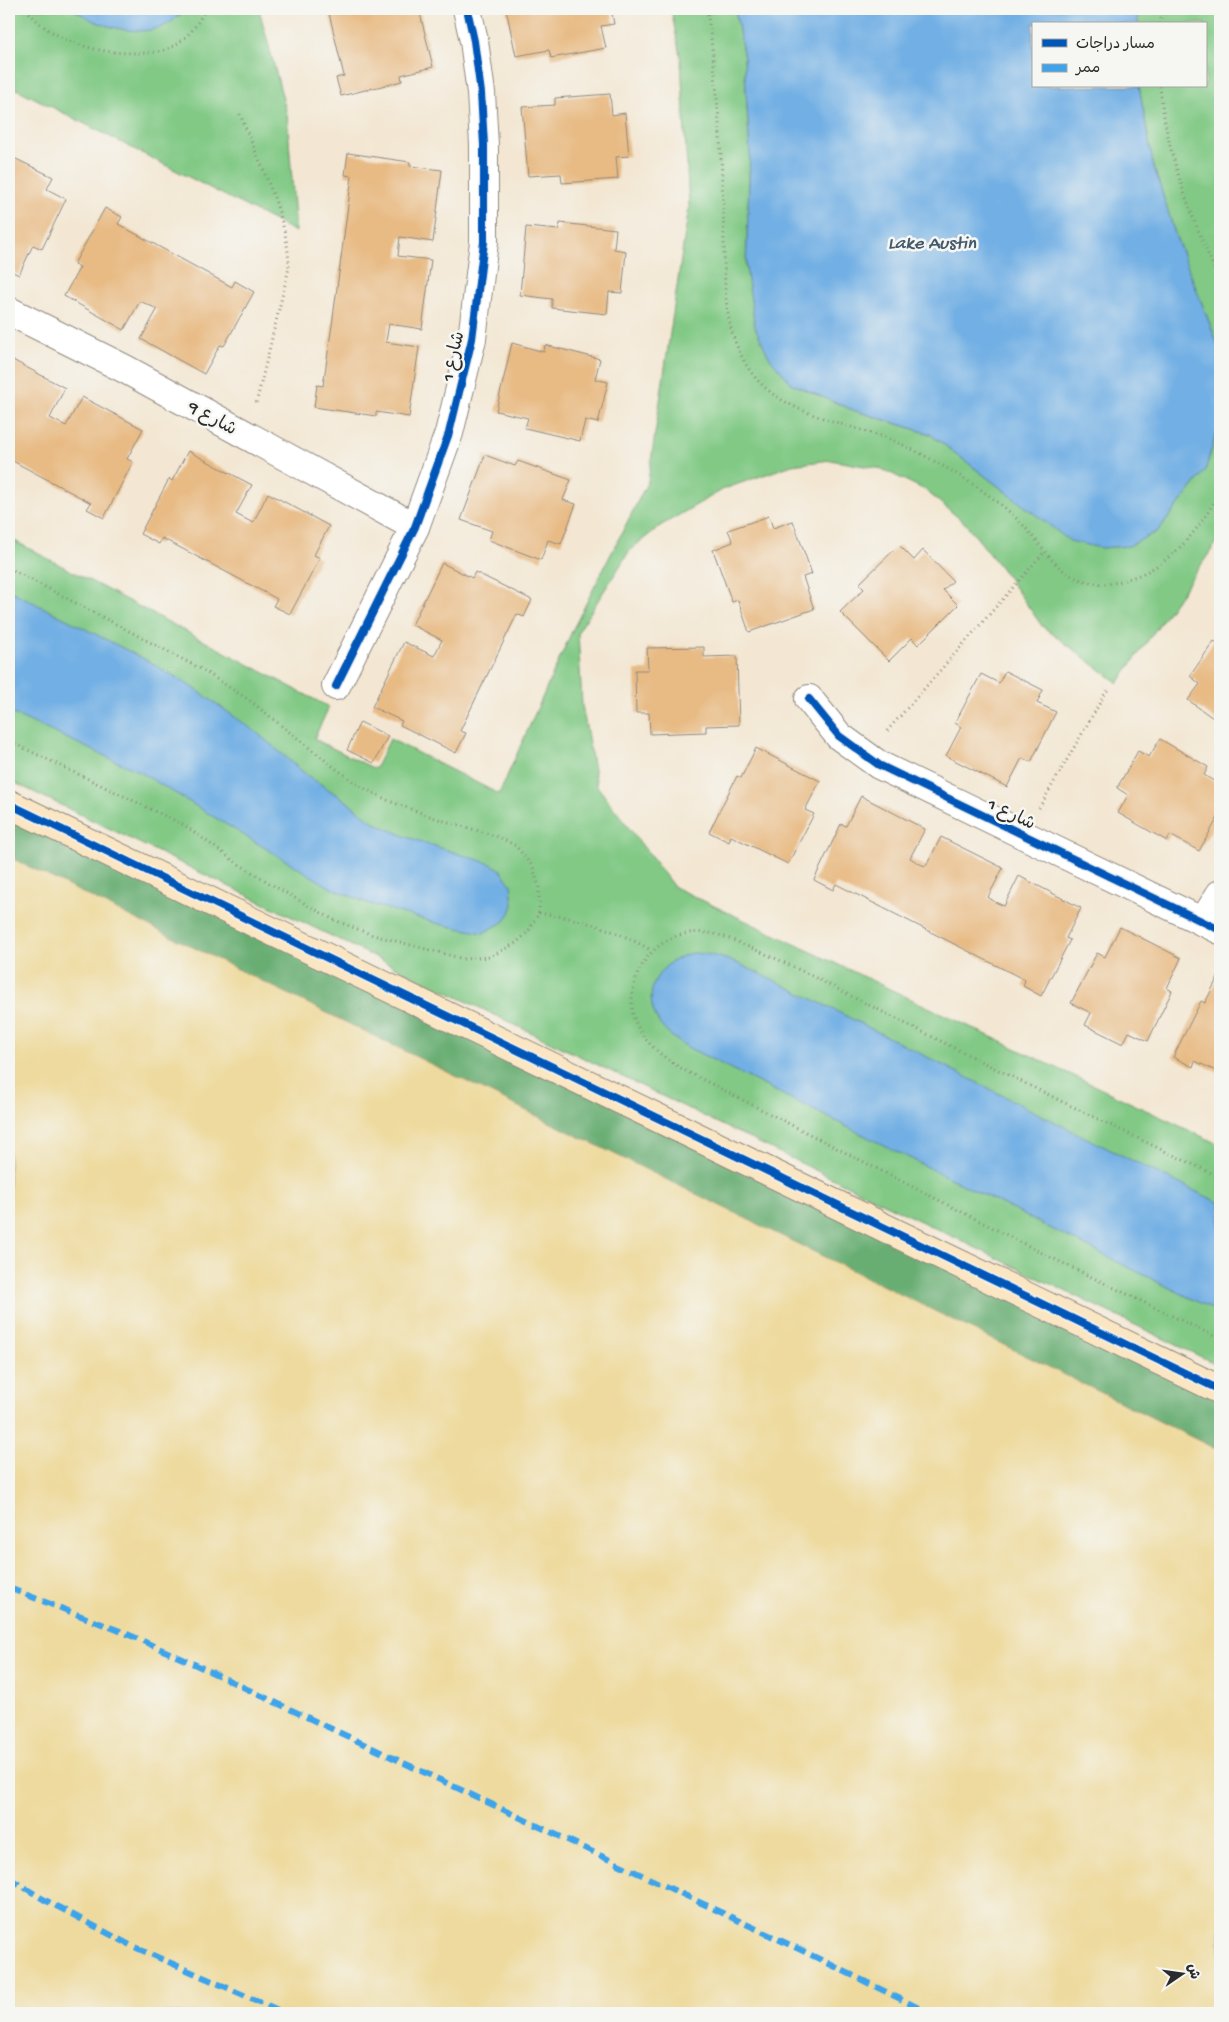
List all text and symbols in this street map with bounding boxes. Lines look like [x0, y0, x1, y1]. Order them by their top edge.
legend [1032, 22, 1206, 88]
text: مسار دراجات [1076, 36, 1155, 54]
text: ممر [1074, 60, 1100, 78]
water label: Lake Austin [888, 233, 977, 256]
street label: شارع 1 [438, 330, 470, 385]
street label: شارع 9 [183, 397, 240, 441]
street label: شارع 1 [983, 794, 1038, 836]
north arrow [1156, 1950, 1206, 2000]
text: ش [1182, 1962, 1202, 1981]

